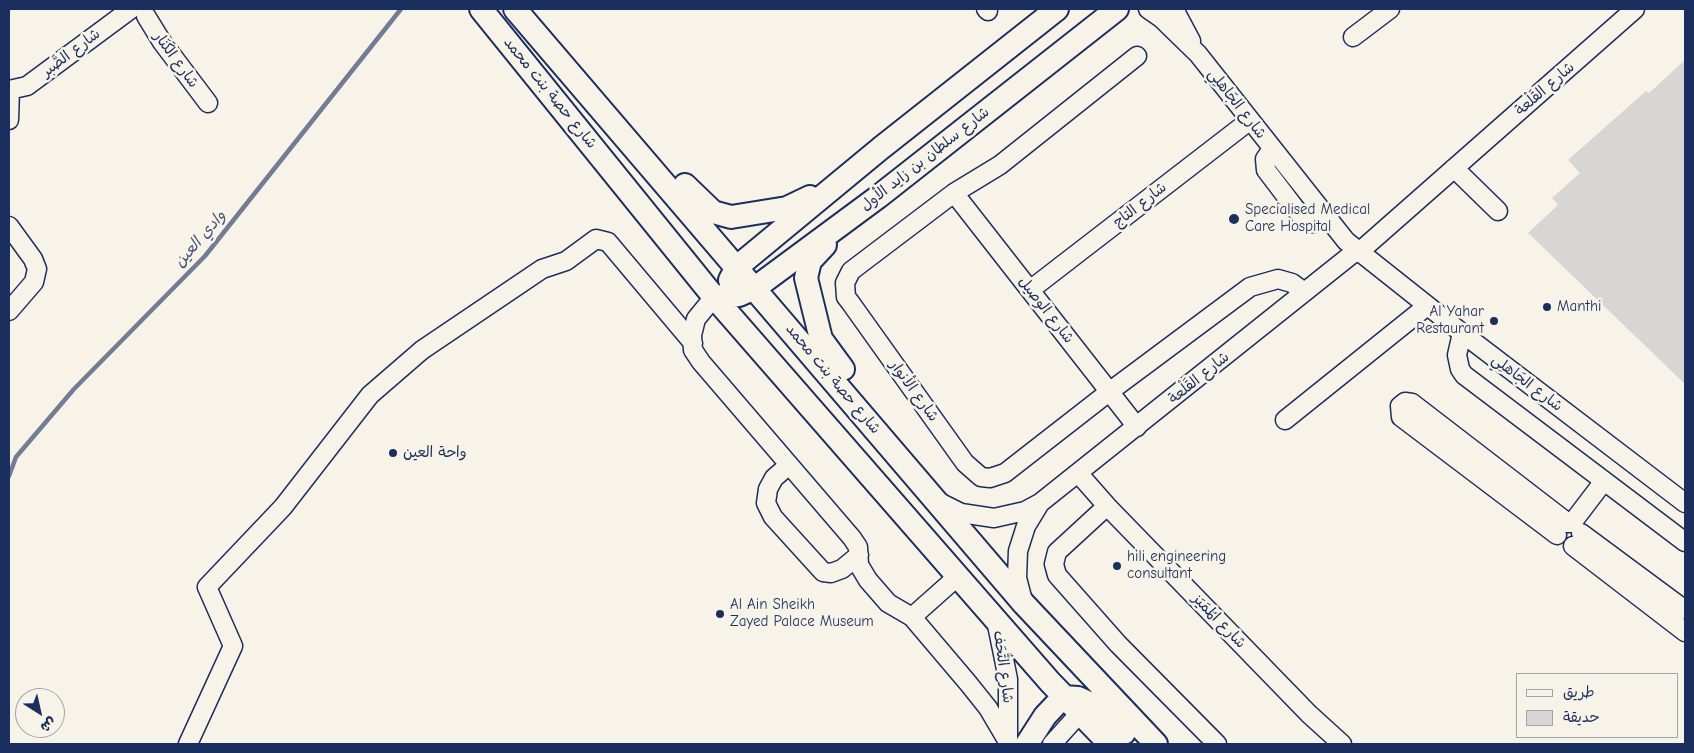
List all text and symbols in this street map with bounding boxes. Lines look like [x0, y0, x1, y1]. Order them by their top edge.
street label: شارع الصَّبر [38, 25, 104, 81]
street label: شارع الكَنَار [150, 28, 202, 92]
street label: شارع حصة بنت محمد [500, 34, 600, 152]
street label: شارع القَلْعة [1512, 58, 1578, 120]
street label: شارع الجَاهلِي [1204, 65, 1270, 143]
street label: شارع سلطان بن زايد الأول [857, 103, 993, 215]
street label: شارع التاج [1110, 178, 1170, 232]
place label: Specialised Medical Care Hospital [1245, 201, 1370, 236]
water label: وادي العين [170, 207, 230, 271]
marker: Specialised Medical Care Hospital [1227, 212, 1241, 226]
street label: شارع الوصيل [1014, 273, 1078, 347]
place label: Manthi [1557, 298, 1601, 316]
marker: Manthi [1541, 301, 1553, 313]
place label: Al Yahar Restaurant [1416, 303, 1484, 338]
marker: Al Yahar Restaurant [1488, 315, 1500, 327]
street label: شارع حصة بنت محمد [782, 320, 884, 438]
street label: شارع القَلْعة [1165, 348, 1233, 408]
street label: شارع الجَاهلِي [1488, 351, 1566, 415]
street label: شارع الأنوار [886, 357, 942, 425]
place label: واحة العين [403, 444, 467, 462]
marker: واحة العين [387, 447, 399, 459]
place label: hili engineering consultant [1127, 548, 1226, 583]
marker: hili engineering consultant [1111, 560, 1123, 572]
street label: شارع المُمَيَز [1188, 590, 1250, 652]
place label: Al Ain Sheikh Zayed Palace Museum [730, 596, 874, 631]
marker: Al Ain Sheikh Zayed Palace Museum [714, 608, 726, 620]
street label: شارع التُّحَف [989, 629, 1017, 705]
legend [1516, 673, 1679, 738]
text: طريق [1563, 683, 1595, 701]
north arrow [15, 688, 65, 738]
text: حديقة [1563, 708, 1600, 726]
text: ش [37, 713, 60, 736]

